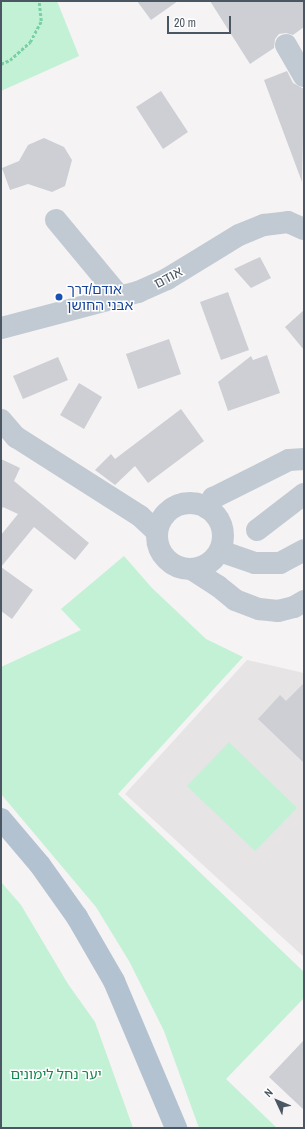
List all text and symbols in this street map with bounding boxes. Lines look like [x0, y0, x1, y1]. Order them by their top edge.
scale bar [169, 8, 233, 34]
text: 20 m [174, 15, 196, 31]
street label: אודם [151, 263, 185, 291]
place label: אודם/דרך אבני החושן [67, 281, 133, 314]
marker: אודם/דרך אבני החושן [54, 292, 64, 302]
park label: יער נחל לימונים [10, 1066, 102, 1082]
north arrow [257, 1081, 297, 1121]
text: N [261, 1085, 276, 1100]

